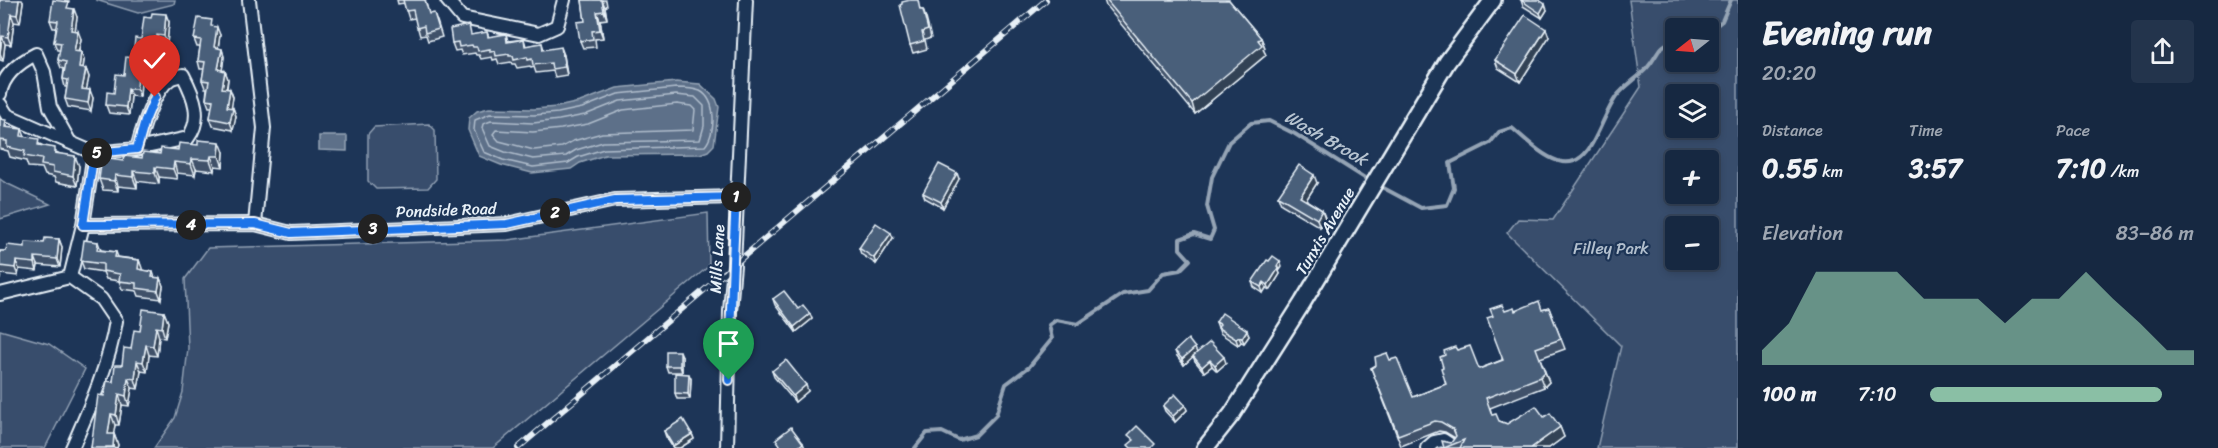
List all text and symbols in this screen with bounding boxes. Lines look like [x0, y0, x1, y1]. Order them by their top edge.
text: Evening run [1762, 4, 1932, 62]
north arrow [1665, 18, 1719, 72]
map controls [1665, 18, 1719, 270]
button: share [2131, 20, 2194, 83]
pin [129, 35, 180, 97]
icon: check [138, 44, 171, 77]
text: 20:20 [1762, 56, 1816, 91]
button: layers [1665, 84, 1719, 138]
water label: Wash Brook [1278, 101, 1376, 176]
text: Distance [1762, 116, 1823, 145]
text: Time [1909, 116, 1943, 145]
text: Pace [2056, 116, 2090, 145]
pin: 5 [82, 138, 112, 168]
text: 5 [92, 138, 102, 167]
text: 0.55 [1762, 145, 1818, 191]
text: 3:57 [1909, 145, 1962, 191]
text: 7:10 [2056, 145, 2106, 191]
button: + [1665, 150, 1719, 204]
text: km [1818, 157, 1843, 186]
text: /km [2106, 157, 2139, 186]
street label: Tunxis Avenue [1287, 181, 1363, 281]
pin: 1 [721, 182, 751, 212]
text: 1 [733, 182, 739, 211]
street label: Pondside Road [395, 194, 498, 226]
pin: 2 [540, 198, 570, 228]
text: 2 [550, 198, 560, 227]
pin: 4 [176, 210, 206, 240]
text: 4 [186, 210, 196, 239]
pin: 3 [358, 214, 388, 244]
text: 3 [369, 214, 377, 243]
button: − [1665, 216, 1719, 270]
text: Elevation [1762, 216, 1843, 251]
text: 83–86 m [2116, 216, 2194, 251]
street label: Mills Lane [701, 223, 733, 294]
park label: Filley Park [1573, 234, 1649, 263]
pin [703, 318, 754, 380]
icon: arrive [712, 327, 745, 360]
text: 100 m [1762, 377, 1816, 412]
text: 7:10 [1858, 377, 1897, 412]

